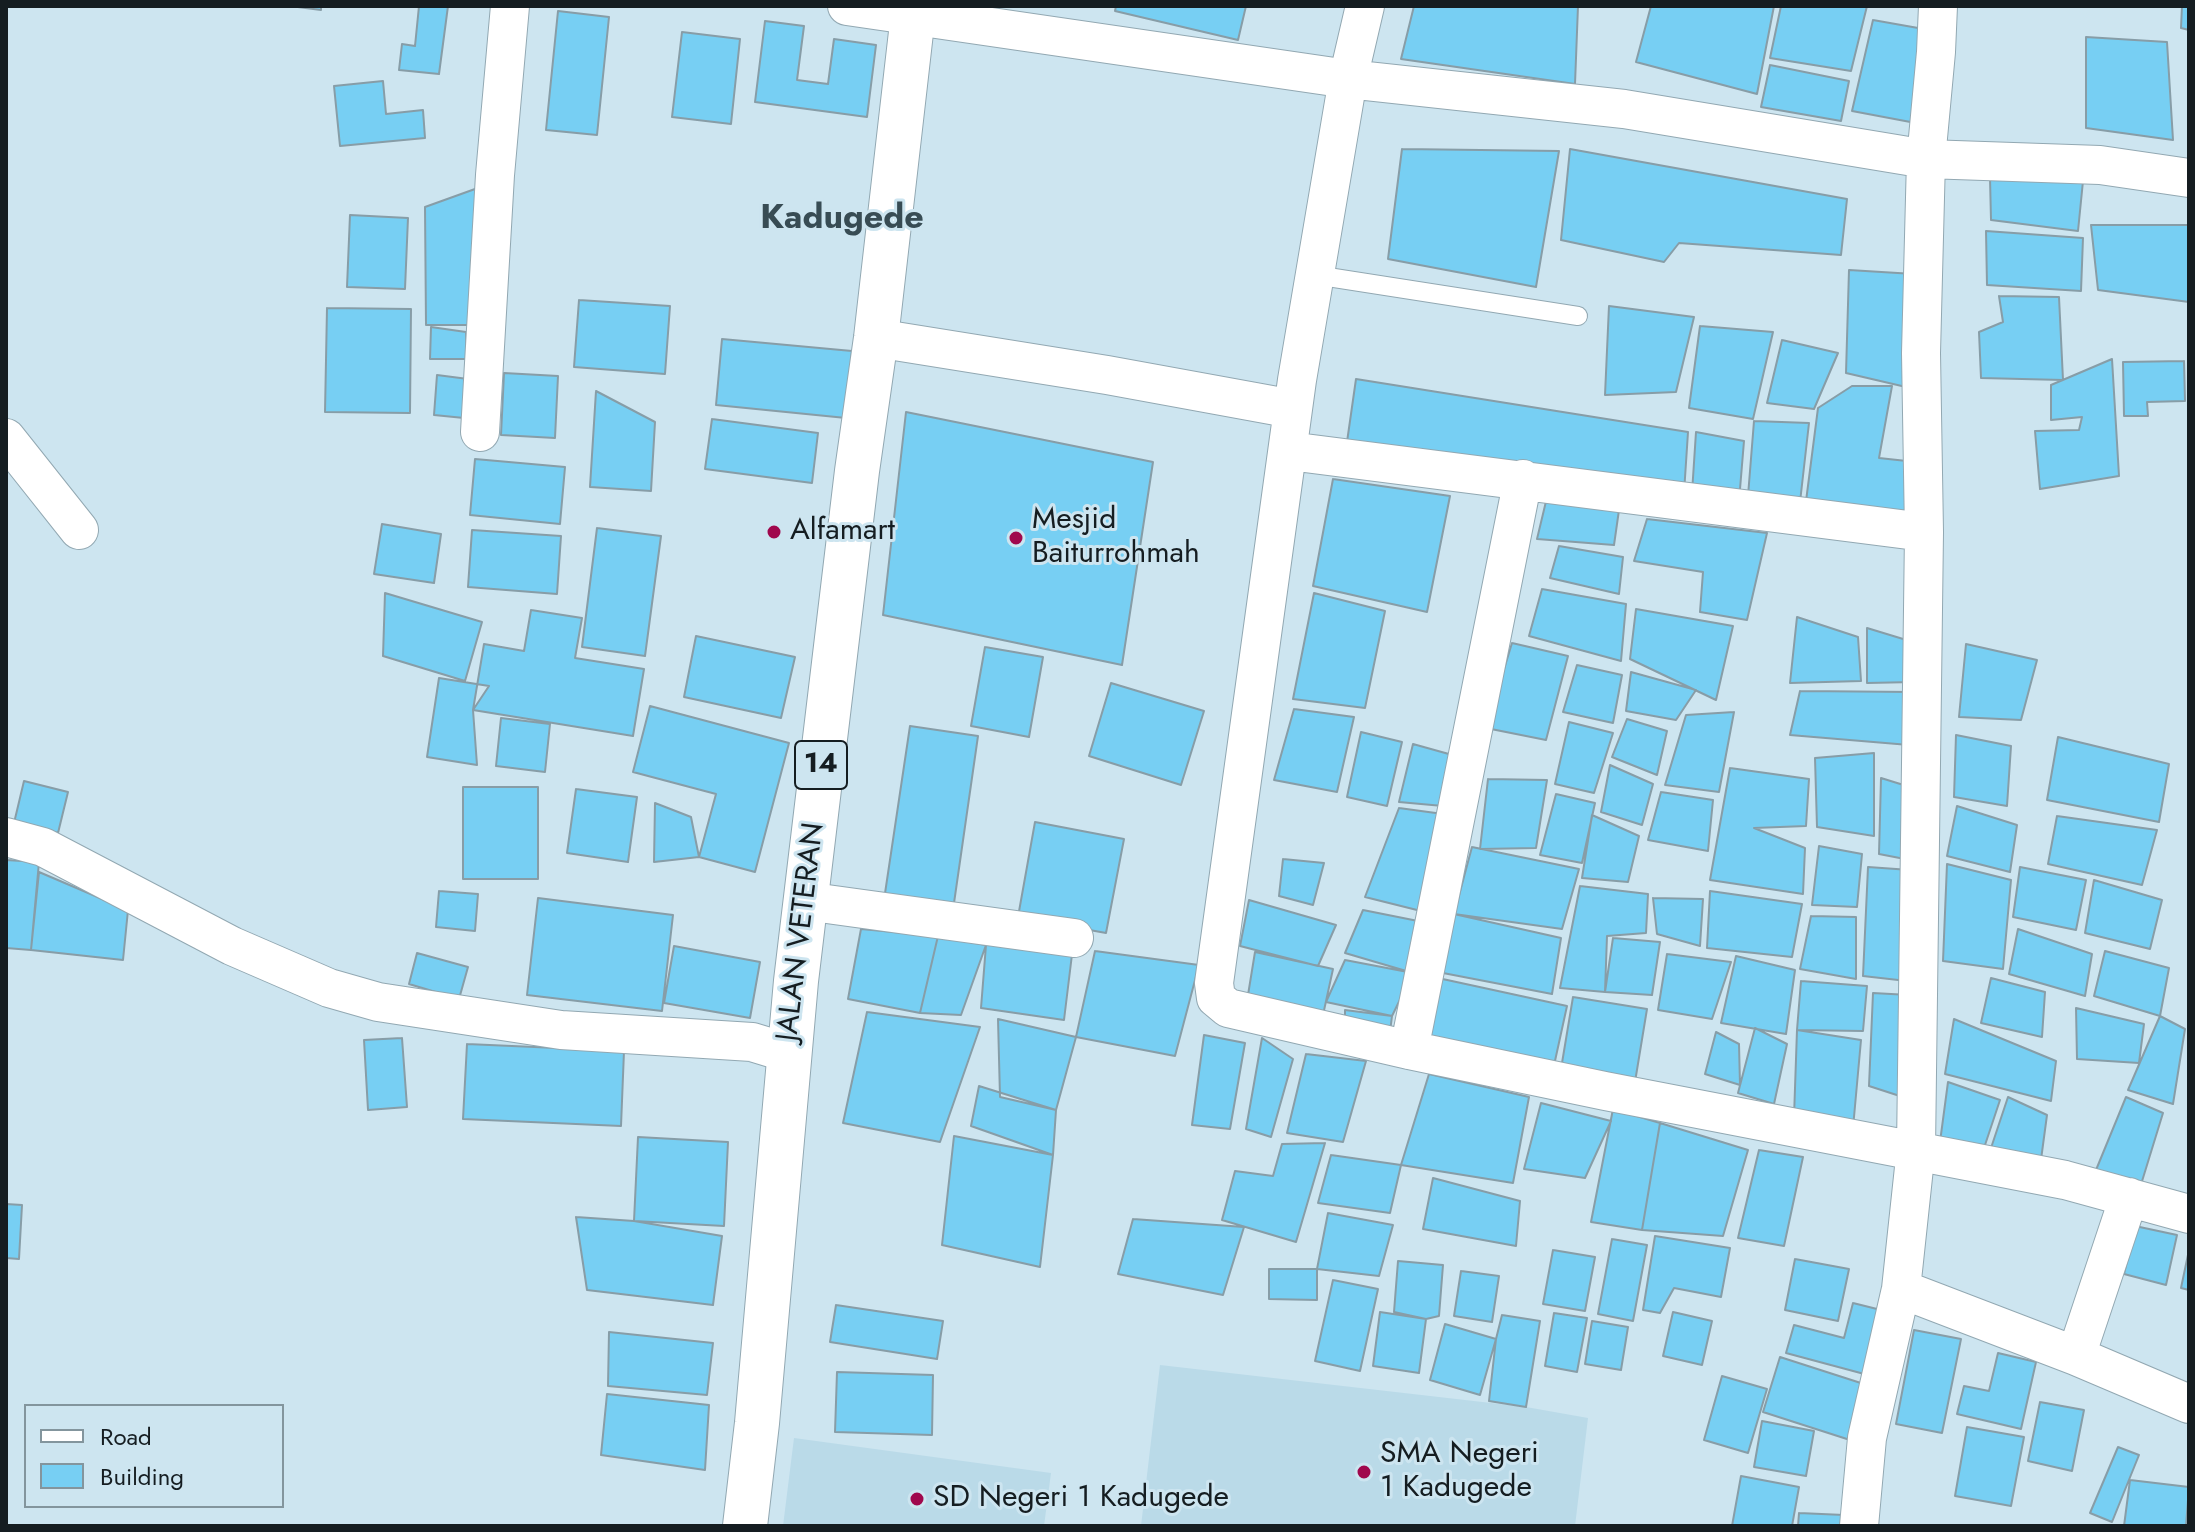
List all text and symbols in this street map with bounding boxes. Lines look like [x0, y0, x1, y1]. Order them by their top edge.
district label: Kadugede [760, 200, 924, 240]
place label: Mesjid Baiturrohmah [1032, 503, 1200, 574]
place label: Alfamart [790, 514, 895, 550]
marker: Alfamart [765, 523, 783, 541]
marker: Mesjid Baiturrohmah [1007, 529, 1025, 547]
road number: 14 [795, 741, 847, 789]
street label: JALAN VETERAN [771, 821, 833, 1043]
legend [24, 1404, 284, 1508]
text: Road [100, 1419, 152, 1454]
place label: SMA Negeri 1 Kadugede [1380, 1437, 1539, 1508]
text: Building [100, 1459, 184, 1494]
marker: SMA Negeri 1 Kadugede [1355, 1463, 1373, 1481]
place label: SD Negeri 1 Kadugede [933, 1481, 1229, 1517]
marker: SD Negeri 1 Kadugede [908, 1490, 926, 1508]

